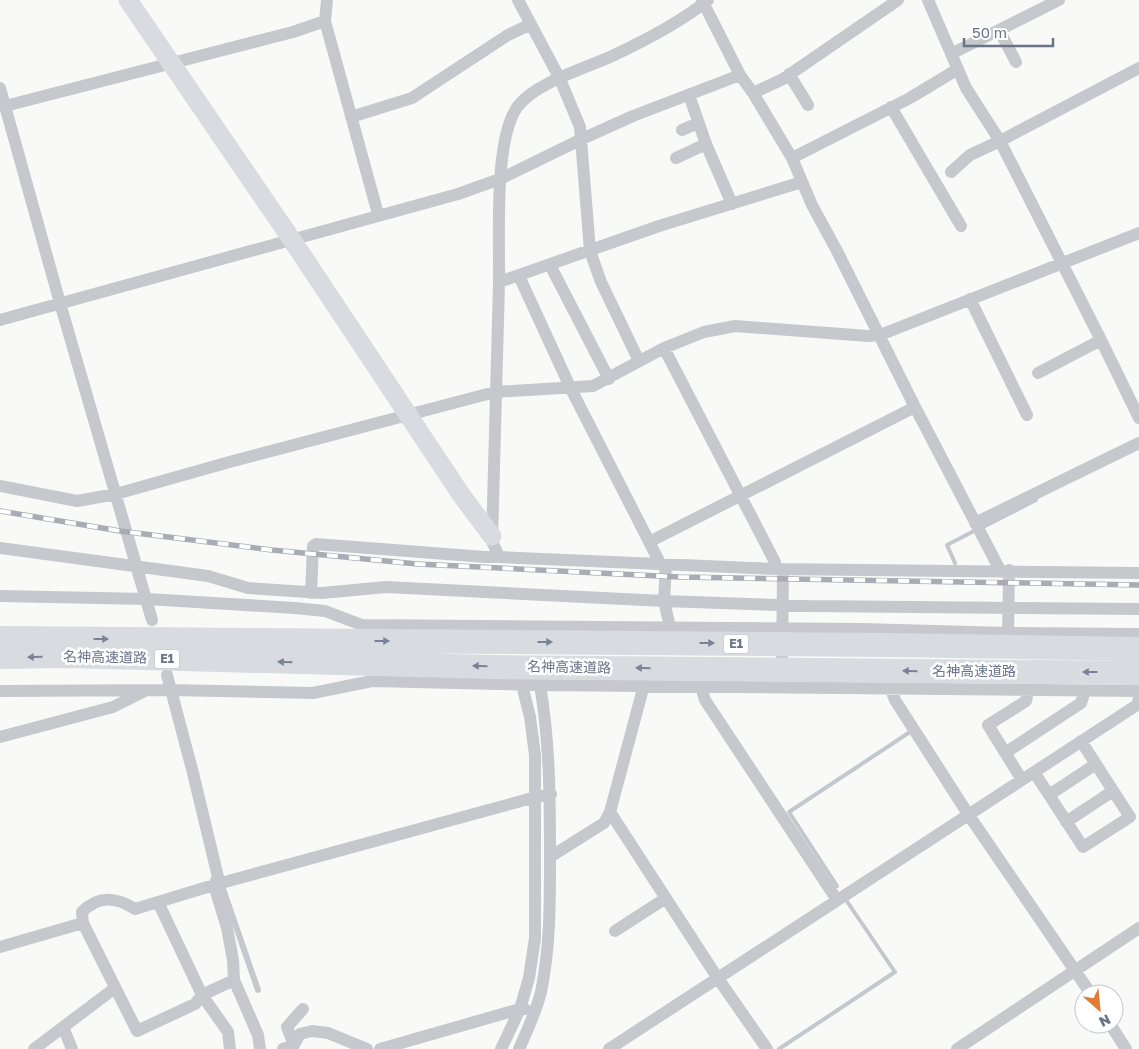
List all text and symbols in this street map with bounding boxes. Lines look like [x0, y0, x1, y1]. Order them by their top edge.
scale bar [964, 15, 1053, 47]
text: 50 m [972, 23, 1007, 41]
road number: E1 [724, 634, 748, 654]
one-way arrow [93, 635, 109, 643]
one-way arrow [374, 637, 390, 645]
one-way arrow [537, 638, 553, 646]
one-way arrow [699, 640, 715, 648]
street label: 名神高速道路 [63, 647, 147, 666]
road number: E1 [154, 650, 180, 669]
one-way arrow [27, 653, 43, 661]
one-way arrow [277, 657, 293, 665]
street label: 名神高速道路 [527, 657, 611, 676]
one-way arrow [472, 662, 488, 670]
street label: 名神高速道路 [932, 662, 1016, 679]
one-way arrow [635, 664, 651, 672]
one-way arrow [902, 667, 918, 675]
one-way arrow [1082, 668, 1098, 676]
north arrow [1074, 984, 1124, 1034]
text: N [1097, 1011, 1114, 1031]

